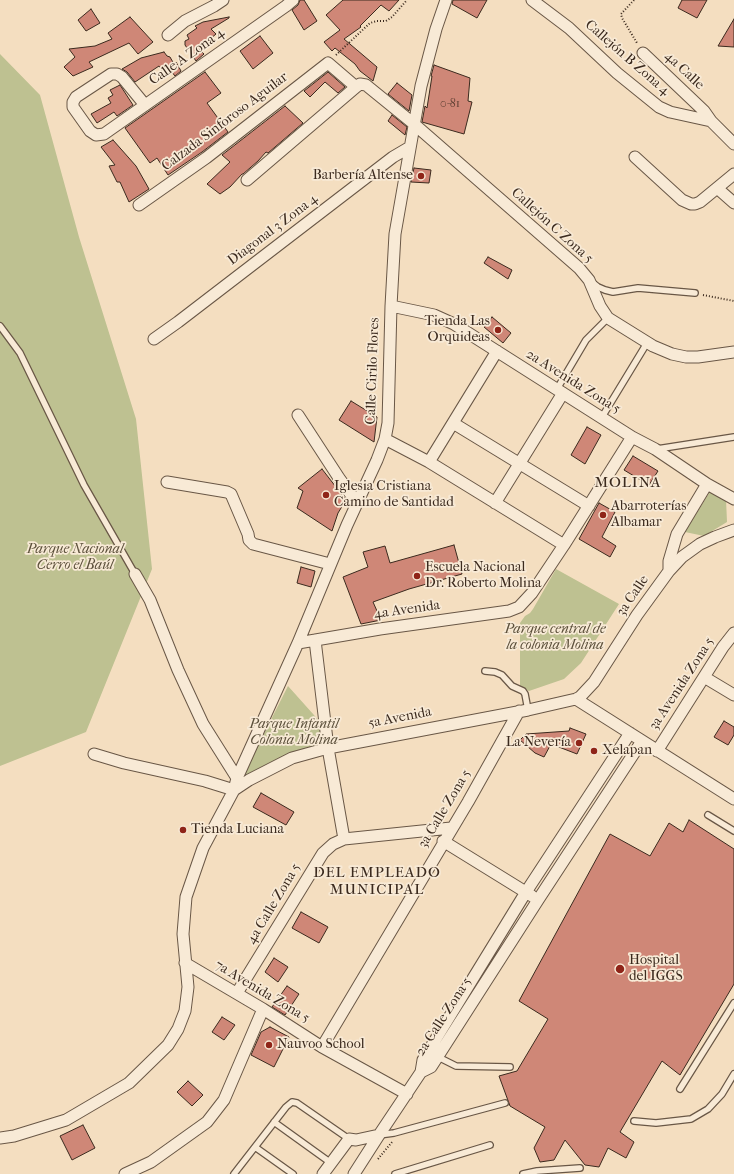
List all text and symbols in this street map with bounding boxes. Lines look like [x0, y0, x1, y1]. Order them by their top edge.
street label: Callejón B Zona 4 [581, 17, 673, 99]
street label: Calle A Zona 4 [146, 25, 228, 89]
street label: 4a Calle [661, 48, 707, 94]
street label: Calzada Sinforoso Aguilar [159, 69, 291, 175]
house number: 0-81 [440, 97, 460, 111]
place label: Barbería Altense [313, 168, 413, 184]
marker: Barbería Altense [416, 171, 426, 181]
street label: Callejón C Zona 5 [507, 185, 597, 267]
street label: Diagonal 3 Zona 4 [225, 191, 321, 269]
place label: Tienda Las Orquideas [425, 314, 490, 346]
street label: Calle Cirilo Flores [363, 317, 383, 425]
marker: Tienda Las Orquideas [493, 325, 503, 335]
street label: 2a Avenida Zona 5 [523, 346, 623, 418]
district label: MOLINA [595, 474, 661, 492]
place label: Iglesia Cristiana Camino de Santidad [334, 479, 454, 512]
marker: Iglesia Cristiana Camino de Santidad [321, 490, 331, 500]
place label: Abarroterías Albamar [611, 499, 686, 532]
marker: Abarroterías Albamar [598, 510, 608, 520]
park label: Parque Nacional Cerro el Baúl [27, 542, 123, 574]
place label: Escuela Nacional Dr. Roberto Molina [425, 560, 542, 592]
marker: Escuela Nacional Dr. Roberto Molina [412, 571, 422, 581]
street label: 3a Calle [613, 572, 653, 620]
street label: 4a Avenida [373, 597, 441, 623]
park label: Parque central de la colonia Molina [504, 622, 606, 654]
street label: 3a Avenida Zona 5 [646, 635, 718, 733]
street label: 5a Avenida [367, 704, 433, 732]
park label: Parque Infantil Colonia Molina [249, 717, 339, 750]
place label: La Nevería [506, 735, 571, 751]
marker: La Nevería [574, 738, 584, 748]
place label: Xelapan [602, 743, 652, 759]
marker: Xelapan [589, 746, 599, 756]
street label: 3a Calle Zona 5 [415, 767, 475, 851]
place label: Tienda Luciana [191, 822, 284, 838]
marker: Tienda Luciana [178, 825, 188, 835]
street label: 4a Calle Zona 5 [243, 861, 305, 947]
district label: DEL EMPLEADO MUNICIPAL [313, 864, 441, 899]
place label: Hospital del IGGS [629, 953, 683, 986]
street label: 7a Avenida Zona 5 [211, 957, 313, 1027]
marker: Hospital del IGGS [614, 963, 626, 975]
street label: 2a Calle Zona 5 [412, 975, 476, 1059]
place label: Nauvoo School [277, 1037, 365, 1053]
marker: Nauvoo School [264, 1040, 274, 1050]

